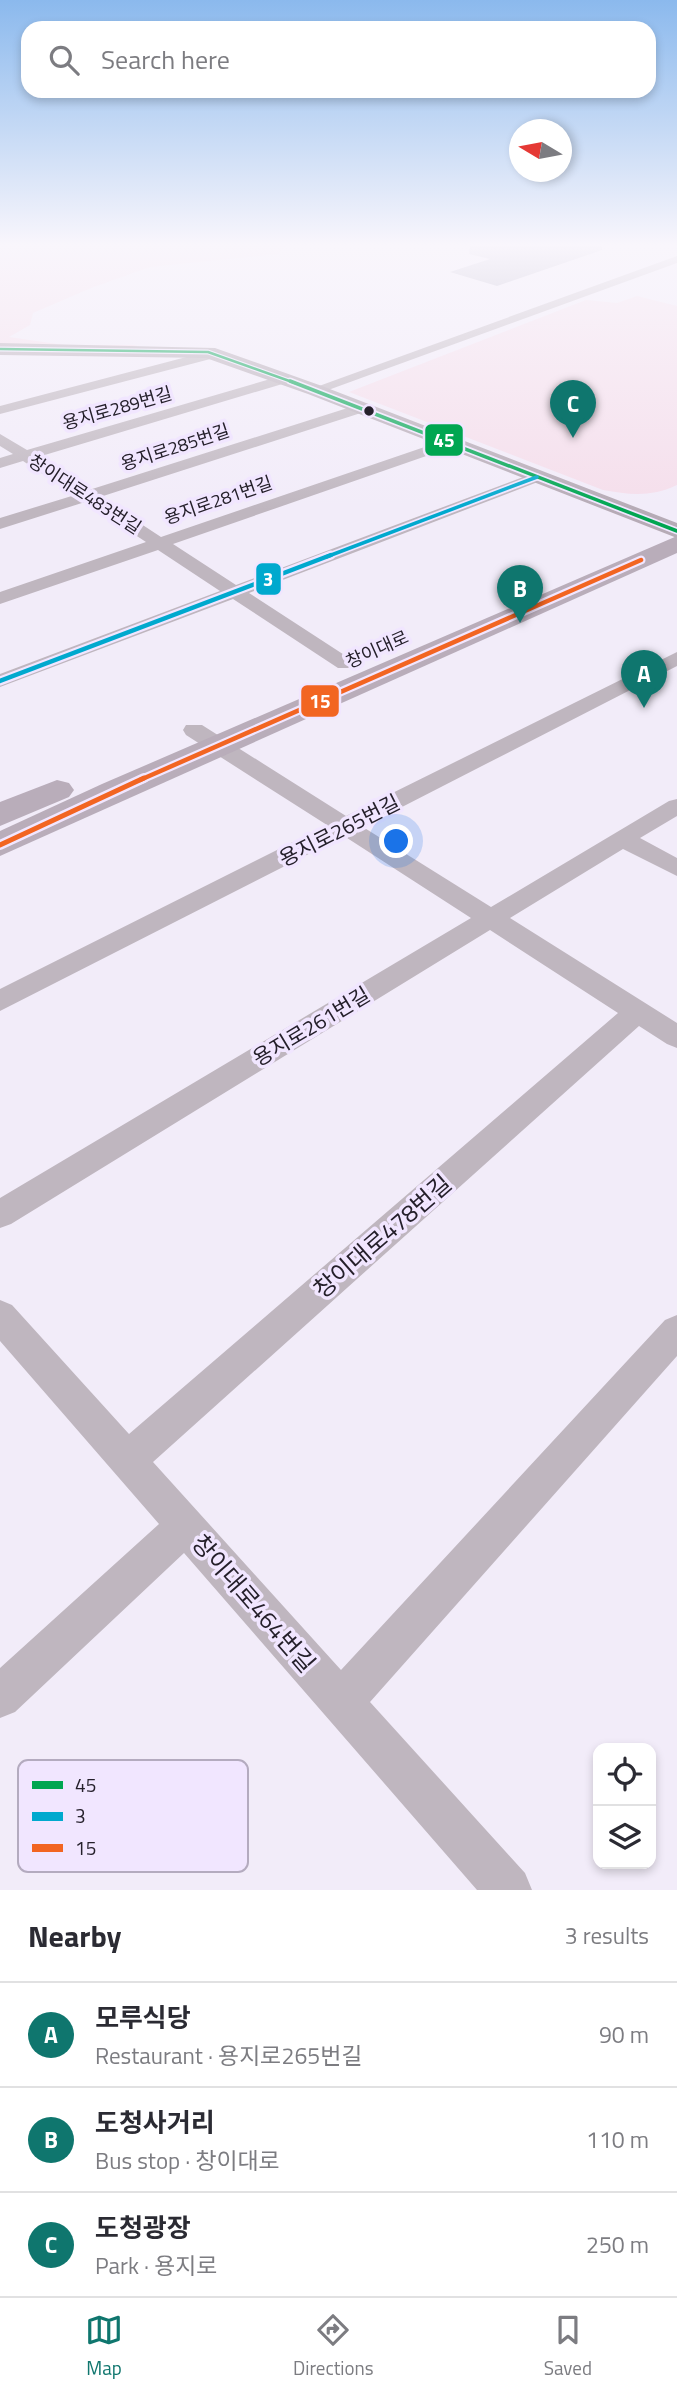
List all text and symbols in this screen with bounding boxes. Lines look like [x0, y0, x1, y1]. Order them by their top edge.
search box [21, 21, 656, 98]
text: Search here [101, 40, 230, 79]
icon: search [45, 41, 83, 79]
north arrow [509, 119, 572, 182]
street label: 용지로289번길 [59, 379, 175, 437]
pin: C [550, 380, 596, 438]
unlabelled marker [362, 404, 376, 418]
street label: 용지로285번길 [117, 417, 233, 477]
line badge: 45 [424, 423, 464, 457]
text: 45 [433, 425, 455, 454]
street label: 창이대로483번길 [23, 447, 147, 541]
street label: 용지로281번길 [160, 469, 276, 531]
line badge: 3 [255, 562, 282, 596]
text: 3 [263, 564, 273, 593]
pin: B [497, 565, 543, 623]
street label: 창이대로 [341, 623, 413, 675]
pin: A [621, 650, 667, 708]
line badge: 15 [300, 684, 340, 718]
text: 15 [309, 686, 331, 715]
street label: 용지로265번길 [273, 786, 405, 874]
your location [379, 824, 413, 858]
street label: 용지로261번길 [246, 978, 376, 1074]
street label: 창이대로478번길 [305, 1166, 459, 1306]
street label: 창이대로464번길 [184, 1526, 324, 1680]
map controls [593, 1743, 656, 1869]
button: locate [593, 1743, 656, 1806]
legend [18, 1760, 248, 1872]
text: 45 [75, 1770, 96, 1799]
text: 3 [75, 1801, 86, 1830]
button: layers [593, 1806, 656, 1869]
text: 15 [75, 1833, 96, 1862]
text: Nearby [28, 1913, 121, 1959]
text: 3 results [565, 1918, 649, 1953]
text: 모루식당 [95, 1998, 191, 2037]
text: A [44, 2017, 58, 2052]
text: 90 m [599, 2017, 649, 2052]
text: Restaurant · 용지로265번길 [95, 2038, 362, 2073]
text: 도청사거리 [95, 2103, 215, 2142]
text: B [44, 2122, 58, 2157]
text: 110 m [586, 2122, 649, 2157]
text: Bus stop · 창이대로 [95, 2143, 280, 2178]
text: 도청광장 [95, 2208, 191, 2247]
text: C [45, 2227, 57, 2262]
text: 250 m [586, 2227, 649, 2262]
text: Park · 용지로 [95, 2248, 218, 2283]
tab: Map [85, 2311, 123, 2382]
tab: Directions [293, 2311, 374, 2382]
tab: Saved [544, 2311, 592, 2382]

